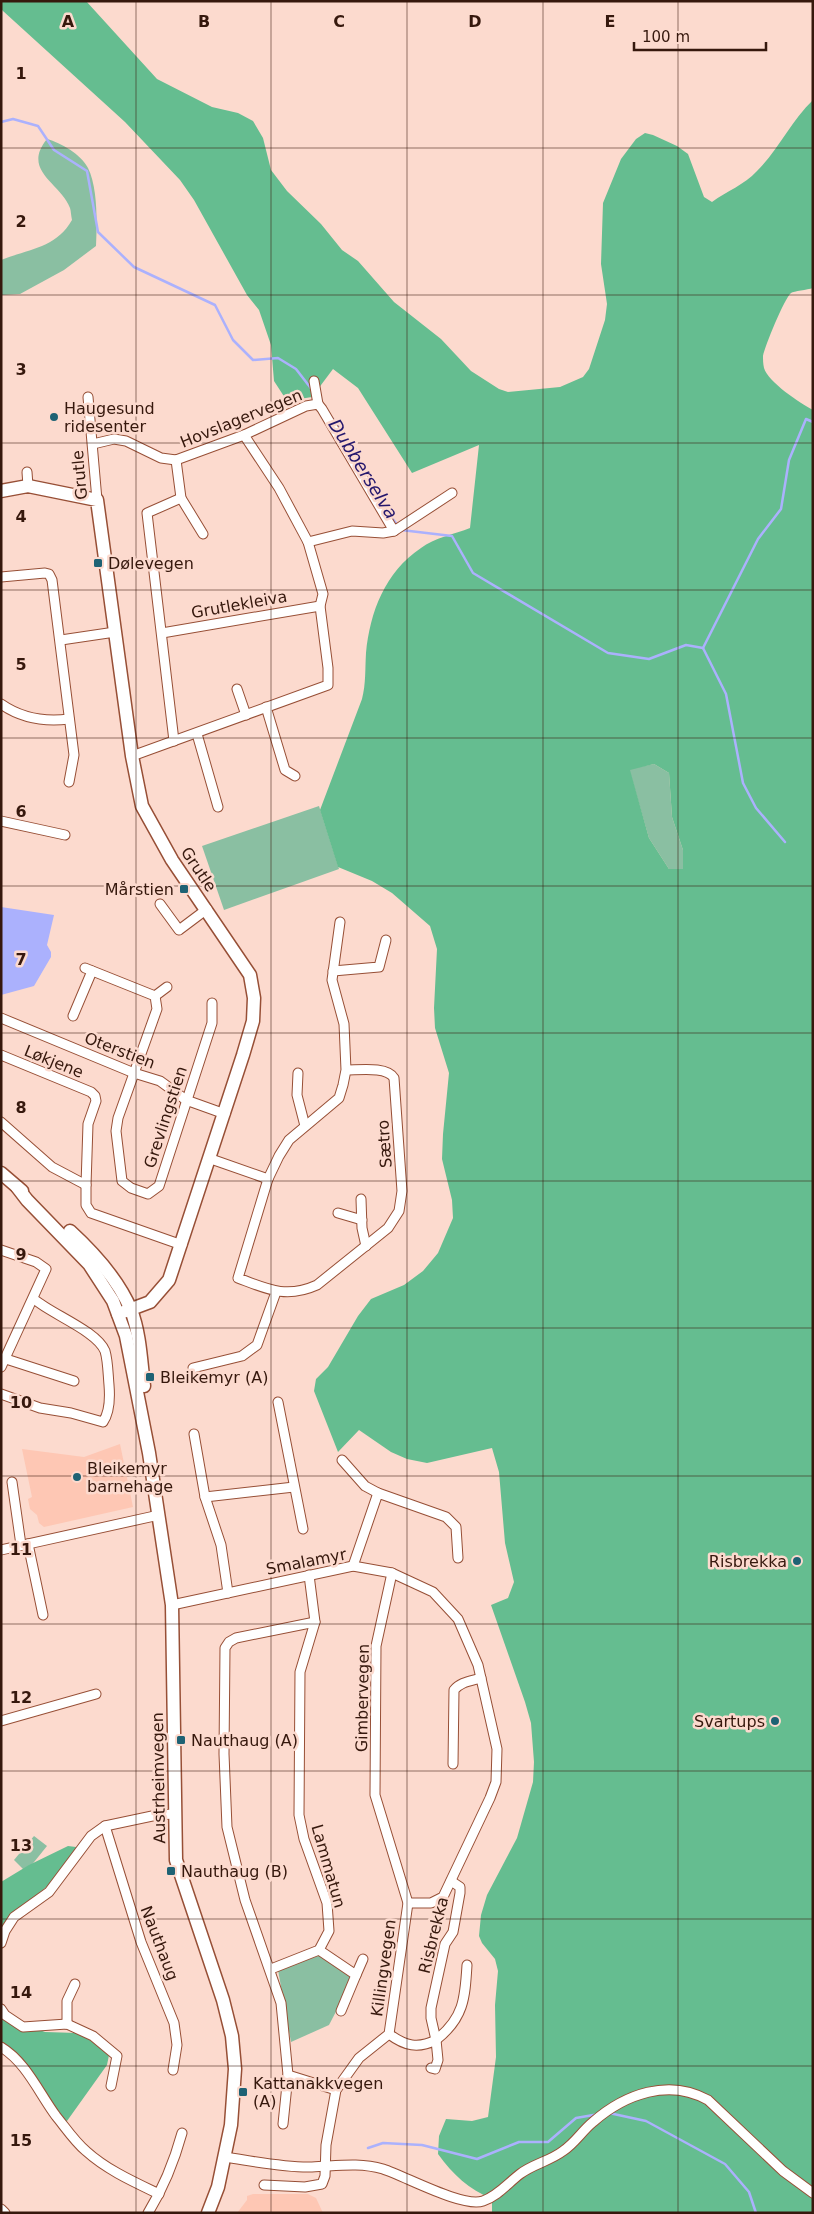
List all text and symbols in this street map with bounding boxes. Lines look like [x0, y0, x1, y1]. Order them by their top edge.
text: A [62, 12, 75, 31]
text: B [198, 12, 210, 31]
text: C [333, 12, 345, 31]
text: D [468, 12, 482, 31]
text: E [605, 12, 615, 31]
scale bar [634, 20, 766, 52]
text: 100 m [642, 28, 690, 46]
text: 1 [15, 64, 27, 83]
text: 2 [15, 212, 27, 231]
text: 3 [15, 360, 27, 379]
street label: Hovslagervegen [177, 385, 305, 452]
place label: Haugesund ridesenter [64, 399, 155, 436]
marker: Haugesund ridesenter [48, 411, 60, 423]
water label: Dubberselva [324, 415, 402, 523]
street label: Grutle [68, 449, 91, 501]
text: 4 [15, 507, 27, 526]
place label: Dølevegen [108, 554, 194, 573]
marker: Dølevegen [92, 557, 104, 569]
street label: Grutlekleiva [190, 587, 288, 622]
text: 5 [15, 655, 27, 674]
text: 6 [15, 802, 27, 821]
street label: Grutle [177, 843, 220, 895]
place label: Mårstien [105, 880, 174, 899]
marker: Mårstien [178, 883, 190, 895]
text: 7 [15, 950, 27, 969]
street label: Oterstien [82, 1028, 158, 1073]
street label: Løkjene [21, 1041, 86, 1082]
street label: Grevlingstien [140, 1064, 191, 1171]
text: 8 [15, 1098, 27, 1117]
street label: Sætro [373, 1119, 396, 1169]
text: 9 [15, 1245, 27, 1264]
place label: Bleikemyr (A) [160, 1368, 268, 1387]
marker: Bleikemyr (A) [144, 1371, 156, 1383]
text: 10 [10, 1393, 32, 1412]
place label: Bleikemyr barnehage [87, 1459, 173, 1496]
marker: Bleikemyr barnehage [71, 1471, 83, 1483]
text: 11 [10, 1540, 32, 1559]
street label: Smalamyr [264, 1544, 348, 1579]
place label: Risbrekka [709, 1552, 787, 1571]
marker: Risbrekka [791, 1555, 803, 1567]
street label: Gimbervegen [352, 1644, 373, 1752]
text: 12 [10, 1688, 32, 1707]
street label: Austrheimvegen [148, 1712, 169, 1844]
place label: Svartups [694, 1712, 765, 1731]
marker: Svartups [769, 1715, 781, 1727]
place label: Nauthaug (A) [191, 1731, 298, 1750]
marker: Nauthaug (A) [175, 1734, 187, 1746]
street label: Lammatun [308, 1822, 350, 1910]
text: 13 [10, 1836, 32, 1855]
place label: Nauthaug (B) [181, 1862, 288, 1881]
marker: Nauthaug (B) [165, 1865, 177, 1877]
street label: Risbrekka [415, 1895, 452, 1975]
street label: Nauthaug [137, 1903, 182, 1983]
street label: Killingvegen [367, 1918, 400, 2018]
text: 14 [10, 1983, 32, 2002]
place label: Kattanakkvegen (A) [253, 2074, 383, 2111]
marker: Kattanakkvegen (A) [237, 2086, 249, 2098]
text: 15 [10, 2131, 32, 2150]

